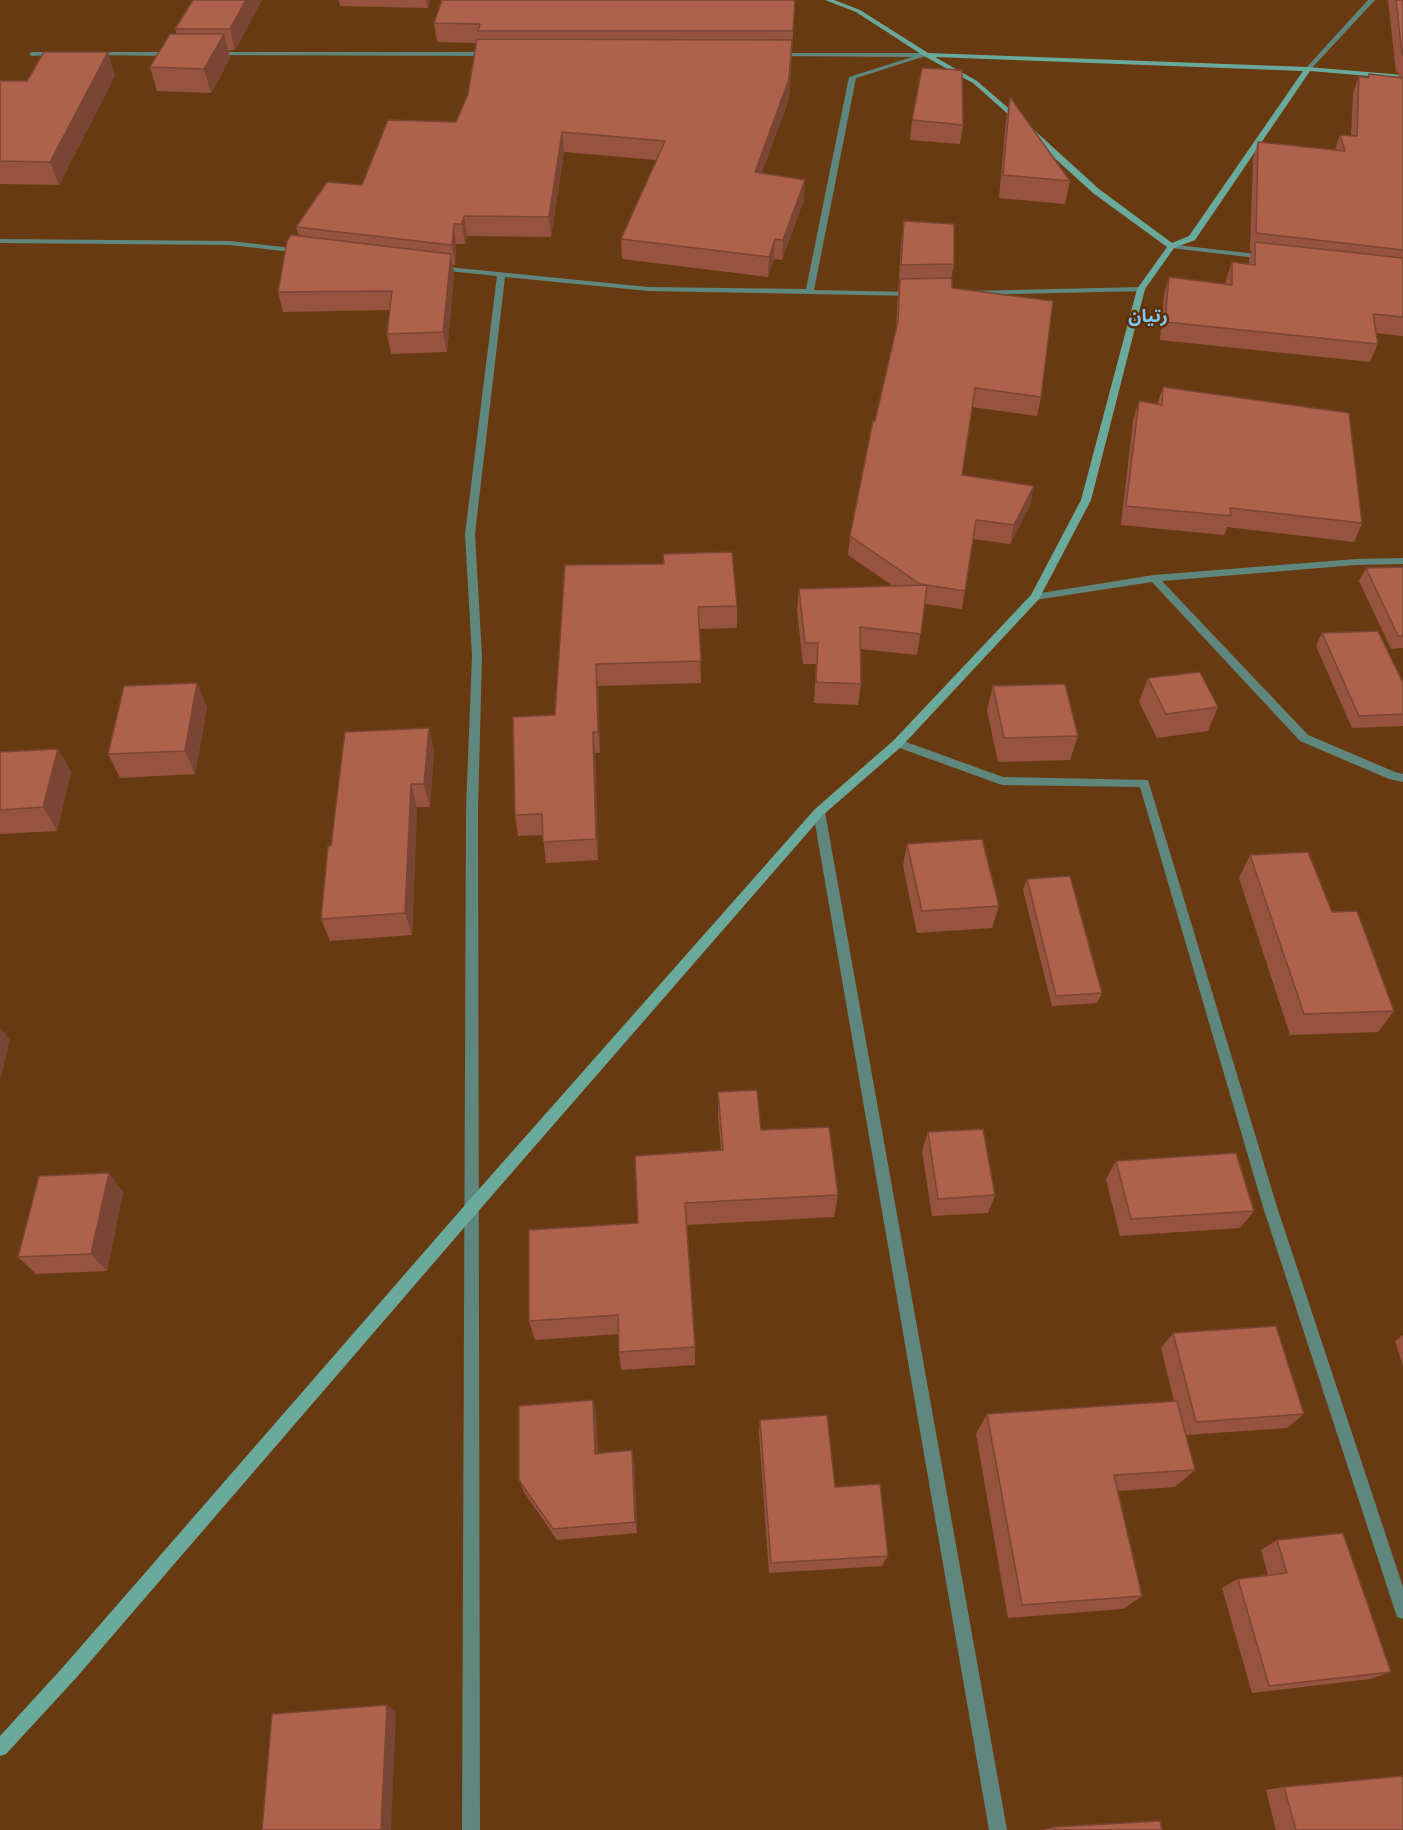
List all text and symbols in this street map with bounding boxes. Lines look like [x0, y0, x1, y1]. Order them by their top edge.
district label: رتيان [1128, 306, 1168, 328]

